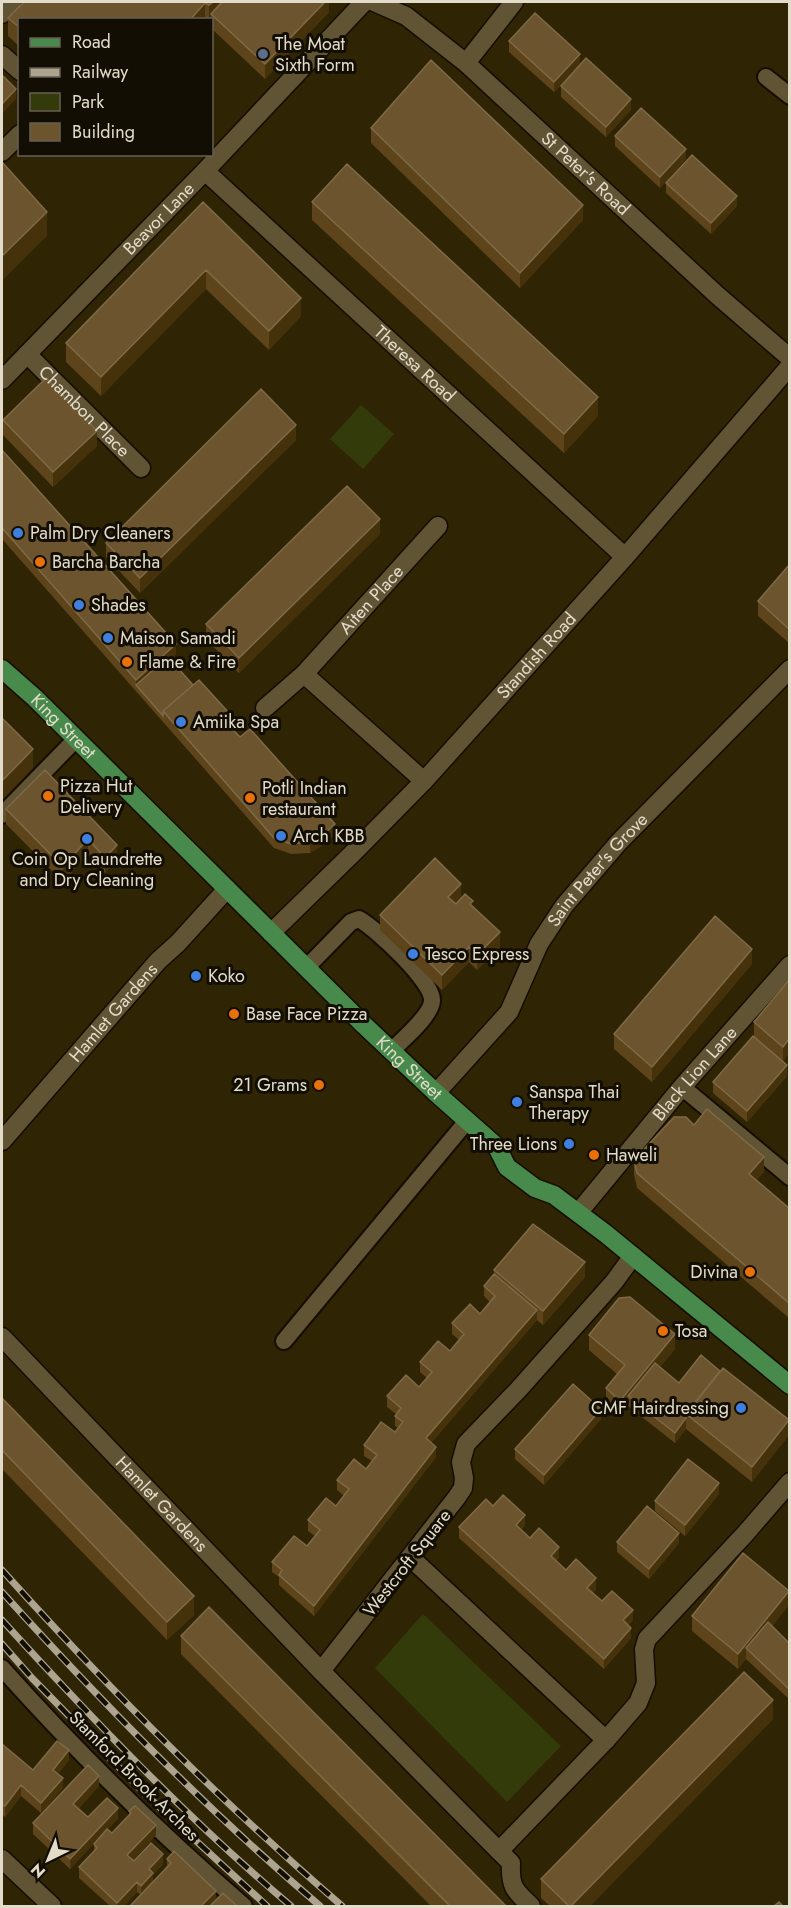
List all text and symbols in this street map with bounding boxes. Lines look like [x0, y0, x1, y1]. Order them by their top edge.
legend [18, 18, 213, 156]
text: Road [72, 29, 111, 55]
place label: The Moat Sixth Form [275, 31, 355, 78]
marker: The Moat Sixth Form [256, 47, 270, 61]
text: Railway [72, 59, 128, 85]
text: Park [72, 89, 104, 115]
text: Building [72, 119, 135, 145]
street label: St Peter's Road [535, 126, 636, 221]
street label: Beavor Lane [117, 176, 200, 261]
street label: Theresa Road [368, 320, 461, 408]
street label: Chambon Place [33, 360, 136, 463]
place label: Palm Dry Cleaners [30, 520, 170, 546]
marker: Palm Dry Cleaners [11, 526, 25, 540]
place label: Barcha Barcha [52, 549, 160, 575]
marker: Barcha Barcha [33, 555, 47, 569]
street label: Aiten Place [333, 559, 410, 640]
place label: Shades [91, 592, 146, 618]
marker: Shades [72, 598, 86, 612]
street label: Standish Road [491, 607, 582, 705]
place label: Maison Samadi [120, 625, 236, 651]
marker: Maison Samadi [101, 631, 115, 645]
place label: Flame & Fire [139, 649, 236, 675]
marker: Flame & Fire [120, 655, 134, 669]
street label: King Street [25, 688, 102, 765]
place label: Amiika Spa [193, 709, 279, 735]
marker: Amiika Spa [174, 715, 188, 729]
place label: Pizza Hut Delivery [60, 773, 133, 820]
place label: Potli Indian restaurant [262, 775, 347, 822]
marker: Pizza Hut Delivery [41, 789, 55, 803]
marker: Potli Indian restaurant [243, 791, 257, 805]
street label: Saint Peter's Grove [541, 807, 654, 932]
place label: Arch KBB [293, 823, 365, 849]
marker: Arch KBB [274, 829, 288, 843]
marker: Coin Op Laundrette and Dry Cleaning [80, 832, 94, 846]
place label: Coin Op Laundrette and Dry Cleaning [12, 846, 162, 893]
place label: Tesco Express [425, 941, 529, 967]
marker: Tesco Express [406, 947, 420, 961]
street label: Hamlet Gardens [63, 957, 164, 1068]
place label: Koko [208, 963, 245, 989]
marker: Koko [189, 969, 203, 983]
place label: Base Face Pizza [246, 1001, 367, 1027]
marker: Base Face Pizza [227, 1007, 241, 1021]
street label: Black Lion Lane [646, 1020, 743, 1126]
street label: King Street [370, 1030, 449, 1106]
place label: 21 Grams [233, 1072, 307, 1098]
marker: 21 Grams [312, 1078, 326, 1092]
place label: Sanspa Thai Therapy [529, 1079, 620, 1126]
marker: Sanspa Thai Therapy [510, 1095, 524, 1109]
place label: Three Lions [470, 1131, 557, 1157]
marker: Three Lions [562, 1137, 576, 1151]
place label: Haweli [606, 1142, 658, 1168]
marker: Haweli [587, 1148, 601, 1162]
place label: Divina [690, 1259, 738, 1285]
marker: Divina [743, 1265, 757, 1279]
place label: Tosa [675, 1318, 707, 1344]
marker: Tosa [656, 1324, 670, 1338]
place label: CMF Hairdressing [591, 1395, 729, 1421]
marker: CMF Hairdressing [734, 1401, 748, 1415]
street label: Hamlet Gardens [109, 1450, 214, 1558]
street label: Westcroft Square [357, 1504, 457, 1622]
street label: Stamford Brook Arches [63, 1705, 205, 1847]
north arrow [18, 1830, 78, 1890]
text: N [26, 1858, 51, 1883]

